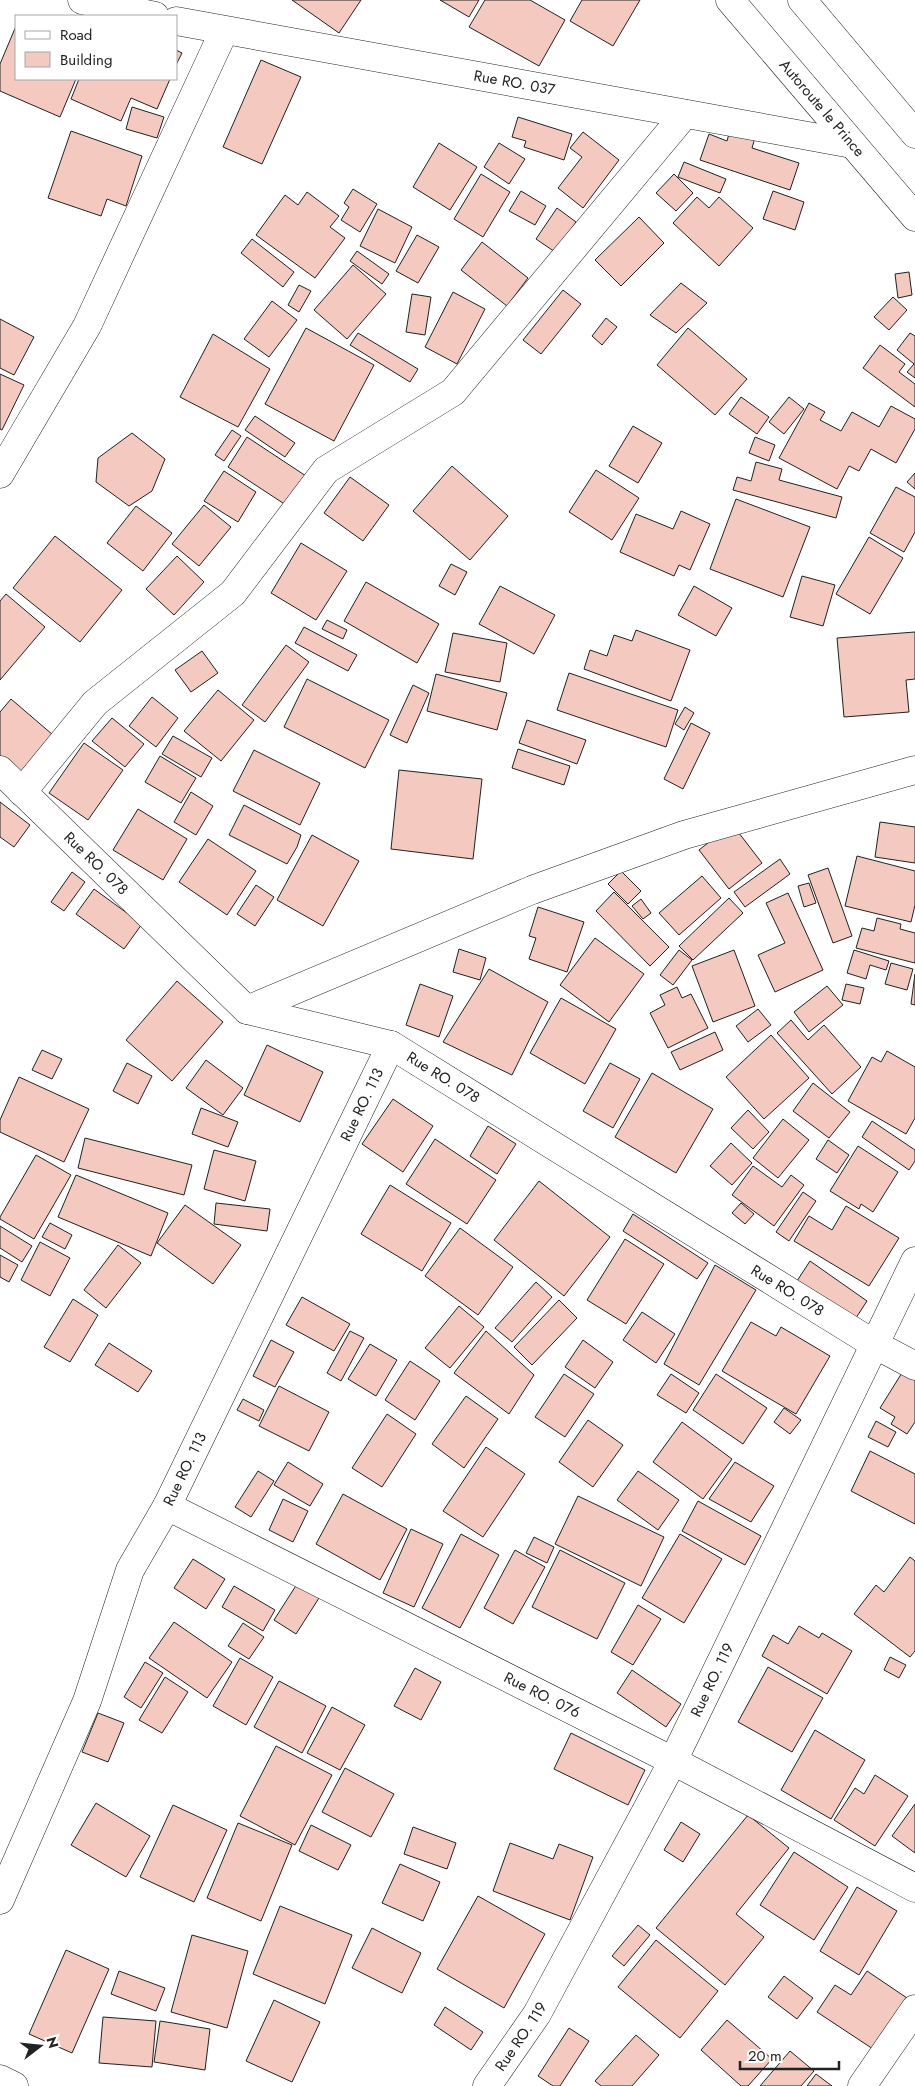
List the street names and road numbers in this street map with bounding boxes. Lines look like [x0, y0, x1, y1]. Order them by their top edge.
street label: Autoroute le Prince [774, 55, 870, 162]
street label: Rue RO. 037 [472, 64, 557, 101]
street label: Rue RO. 078 [59, 827, 133, 900]
street label: Rue RO. 078 [402, 1046, 484, 1108]
street label: Rue RO. 113 [335, 1064, 389, 1145]
street label: Rue RO. 078 [747, 1259, 828, 1322]
street label: Rue RO. 113 [158, 1429, 212, 1510]
street label: Rue RO. 119 [685, 1639, 739, 1720]
street label: Rue RO. 076 [500, 1667, 584, 1724]
street label: Rue RO. 119 [489, 1998, 552, 2076]

